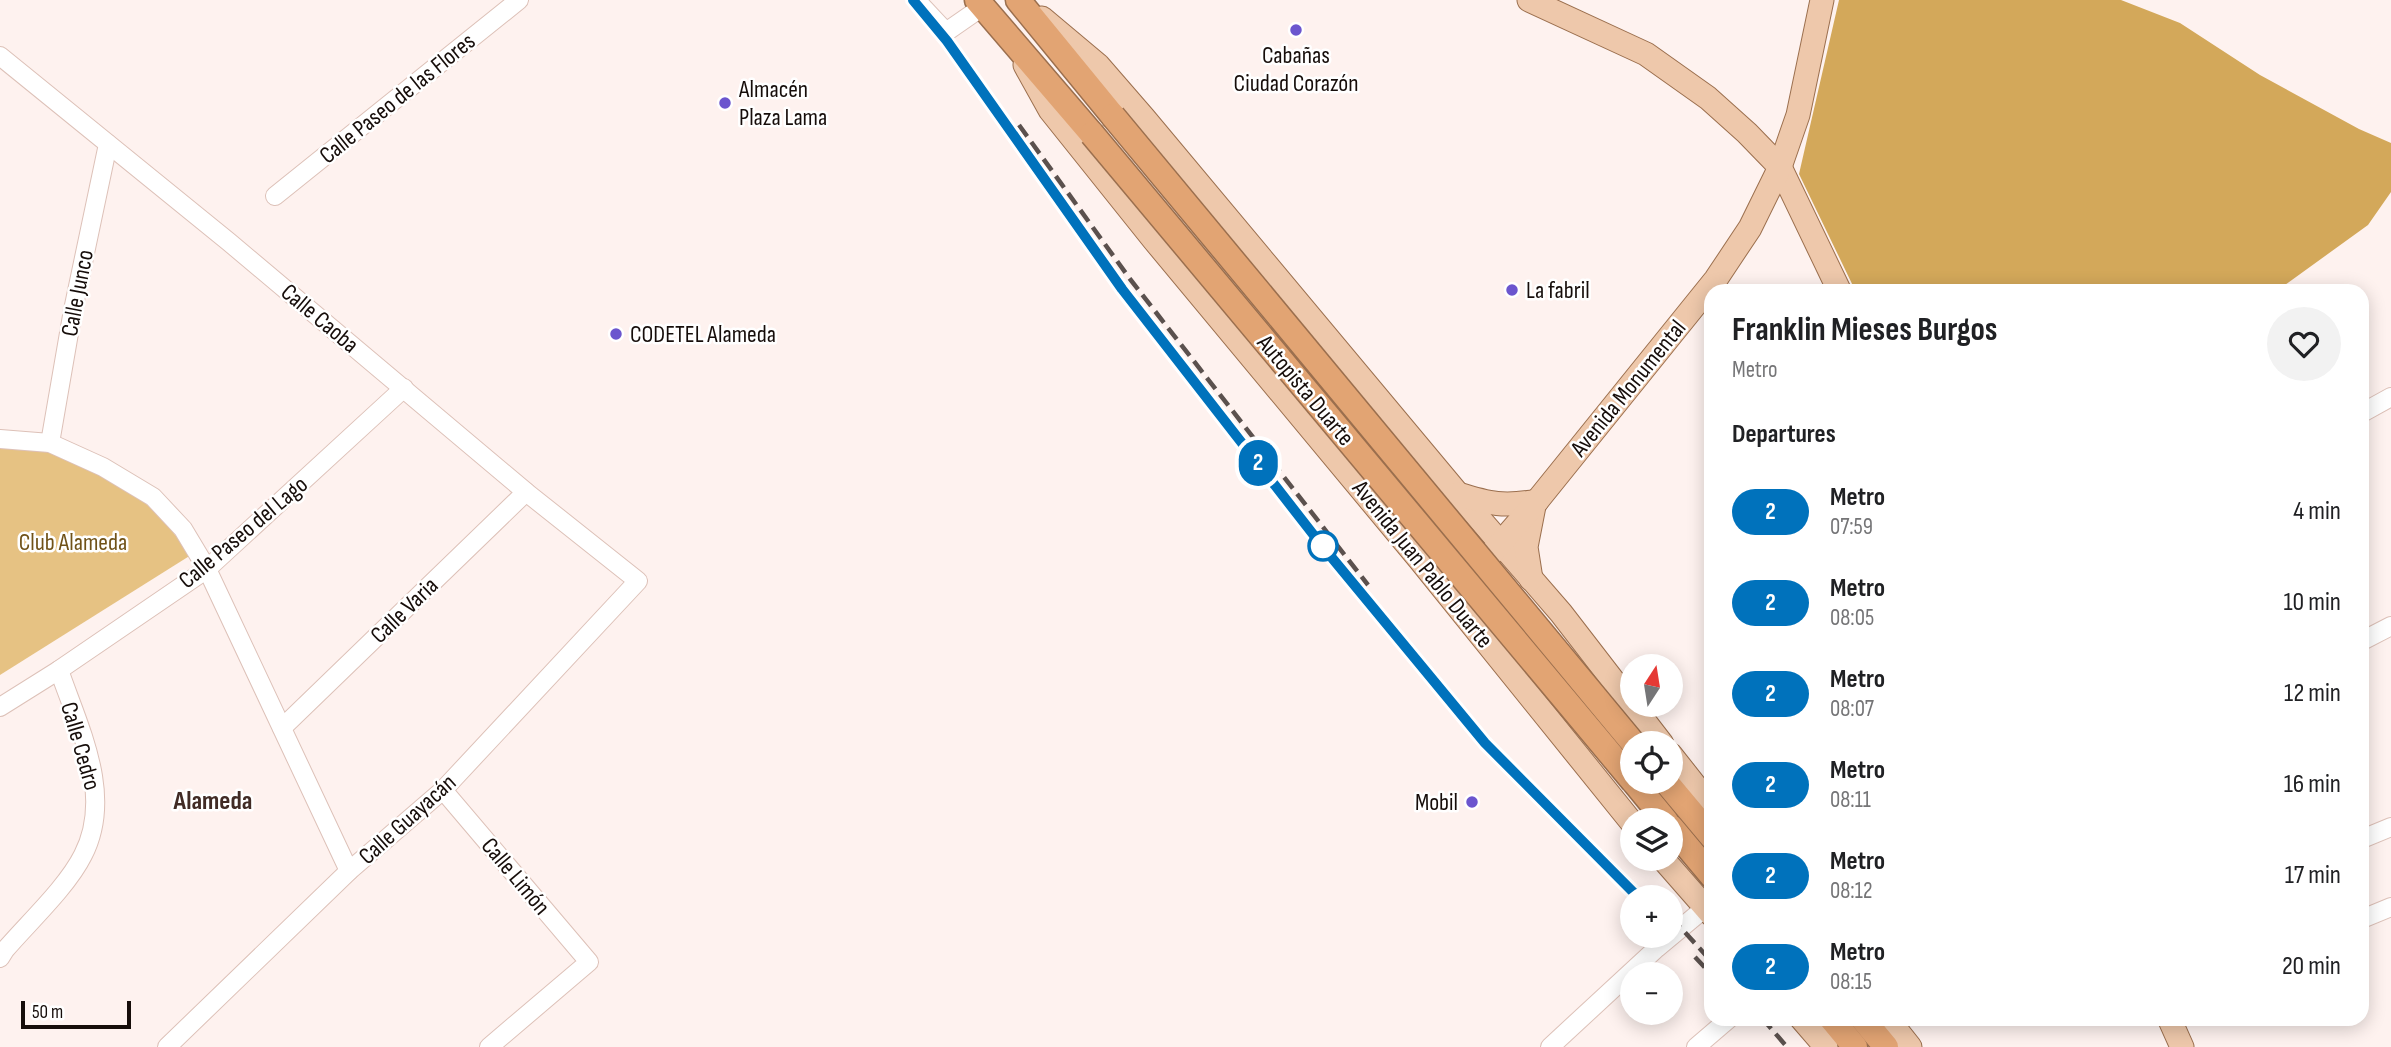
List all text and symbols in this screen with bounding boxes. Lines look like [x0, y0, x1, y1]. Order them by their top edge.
marker: Cabañas Ciudad Corazón [1288, 22, 1304, 38]
street label: Calle Paseo de las Flores [314, 27, 481, 170]
place label: Cabañas Ciudad Corazón [1234, 41, 1358, 98]
place label: Almacén Plaza Lama [738, 75, 827, 132]
marker: Almacén Plaza Lama [717, 95, 733, 111]
street label: Calle Junco [55, 247, 100, 339]
place label: La fabril [1526, 276, 1590, 305]
street label: Calle Caoba [275, 278, 364, 359]
marker: La fabril [1504, 282, 1520, 298]
button: heart [2267, 307, 2341, 381]
text: Franklin Mieses Burgos [1732, 310, 1998, 350]
street label: Avenida Monumental [1564, 314, 1692, 463]
place label: CODETEL Alameda [630, 320, 776, 349]
marker: CODETEL Alameda [608, 326, 624, 342]
street label: Autopista Duarte [1250, 328, 1360, 452]
text: Metro [1732, 356, 1778, 384]
text: Departures [1732, 419, 1836, 450]
line badge: 2 [1235, 440, 1281, 486]
text: 2 [1253, 448, 1263, 477]
street label: Calle Paseo del Lago [173, 470, 314, 595]
street label: Avenida Juan Pablo Duarte [1346, 474, 1499, 654]
text: Metro [1830, 482, 1885, 513]
text: 4 min [2293, 496, 2341, 527]
text: 2 [1765, 497, 1776, 526]
text: 07:59 [1830, 513, 1873, 541]
park label: Club Alameda [19, 528, 127, 557]
unlabelled marker [1308, 531, 1338, 561]
street label: Calle Varia [365, 571, 444, 650]
text: Metro [1830, 573, 1885, 604]
text: 10 min [2284, 587, 2341, 618]
text: 2 [1765, 588, 1776, 617]
text: 08:05 [1830, 604, 1874, 632]
north arrow [1620, 654, 1684, 718]
map controls [1620, 654, 1683, 1025]
text: Metro [1830, 664, 1885, 695]
text: 12 min [2284, 678, 2341, 709]
text: 2 [1765, 679, 1776, 708]
text: 08:07 [1830, 695, 1874, 723]
street label: Calle Cedro [54, 699, 107, 794]
button: locate [1620, 731, 1683, 794]
text: Metro [1830, 755, 1885, 786]
street label: Calle Guayacán [353, 768, 462, 871]
text: 16 min [2284, 769, 2341, 800]
text: 2 [1765, 770, 1776, 799]
district label: Alameda [173, 786, 252, 817]
text: 08:11 [1830, 786, 1871, 814]
place label: Mobil [1415, 788, 1458, 817]
marker: Mobil [1464, 794, 1480, 810]
button: layers [1620, 808, 1683, 871]
street label: Calle Limón [475, 832, 556, 921]
text: Metro [1830, 846, 1885, 877]
text: 17 min [2285, 860, 2341, 891]
text: 2 [1765, 861, 1776, 890]
text: 08:12 [1830, 877, 1872, 905]
button: + [1620, 885, 1683, 948]
text: Metro [1830, 937, 1885, 968]
text: 20 min [2282, 951, 2341, 982]
text: 2 [1765, 952, 1776, 981]
button: − [1620, 962, 1683, 1025]
text: 08:15 [1830, 968, 1872, 996]
scale bar [21, 998, 131, 1030]
text: 50 m [32, 1001, 63, 1024]

